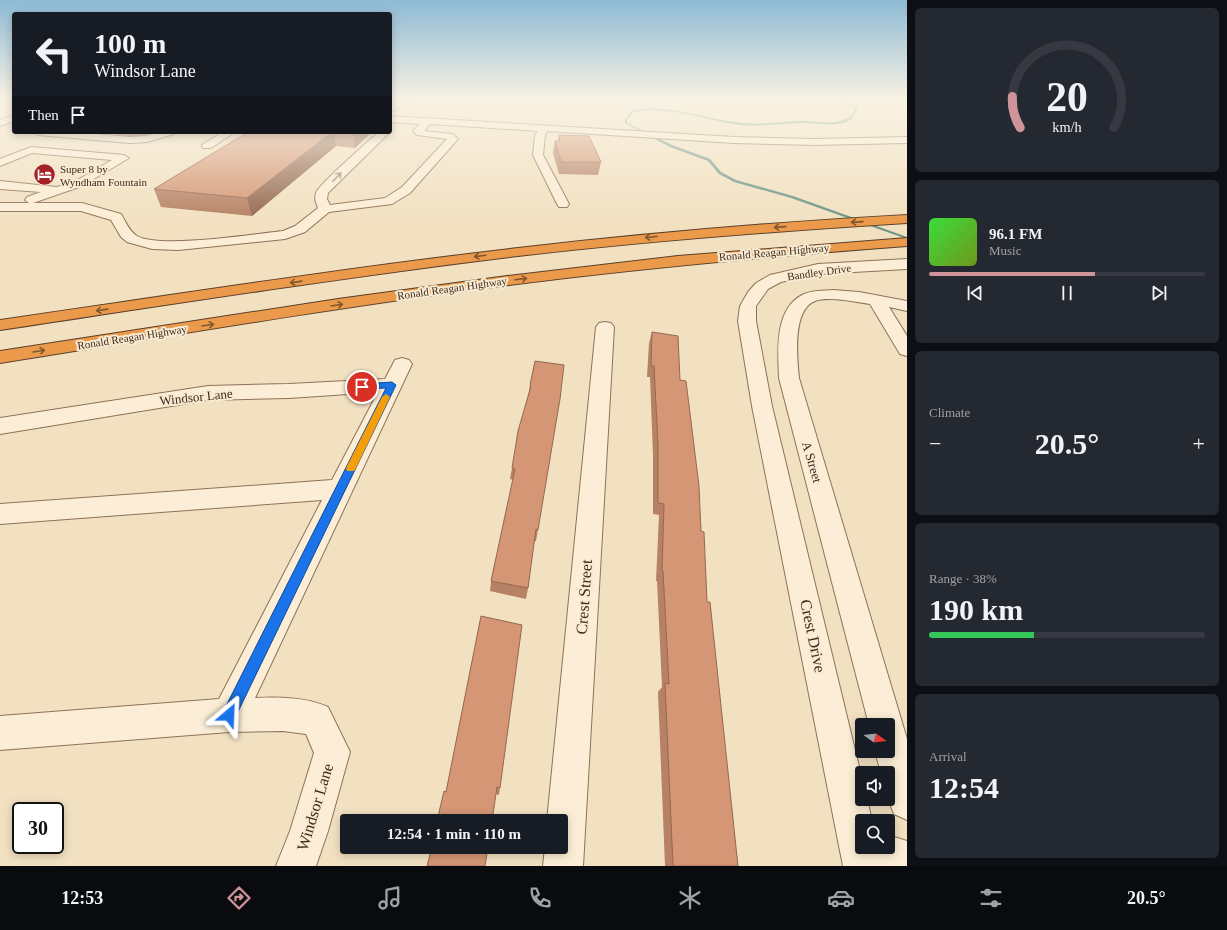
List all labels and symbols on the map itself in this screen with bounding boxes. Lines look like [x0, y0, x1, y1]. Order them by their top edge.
hotel icon: Super 8 by Wyndham Fountain [32, 162, 58, 188]
place label: Super 8 by Wyndham Fountain [60, 163, 148, 188]
one-way arrow [332, 172, 342, 182]
one-way arrow [851, 218, 864, 225]
one-way arrow [774, 223, 787, 230]
one-way arrow [645, 234, 658, 241]
street label: Ronald Reagan Highway [718, 241, 830, 263]
one-way arrow [474, 253, 487, 260]
street label: Bandley Drive [786, 262, 852, 282]
street label: Ronald Reagan Highway [396, 274, 508, 302]
one-way arrow [514, 275, 527, 283]
one-way arrow [289, 278, 302, 286]
one-way arrow [330, 301, 343, 309]
one-way arrow [96, 306, 109, 314]
one-way arrow [202, 320, 215, 328]
street label: Ronald Reagan Highway [76, 322, 188, 352]
one-way arrow [32, 347, 45, 355]
pin [345, 370, 379, 404]
street label: Windsor Lane [159, 386, 234, 408]
street label: A Street [799, 440, 825, 485]
street label: Crest Street [573, 558, 595, 635]
street label: Crest Drive [797, 598, 829, 674]
position arrow [208, 694, 250, 736]
north arrow [855, 718, 895, 758]
street label: Windsor Lane [294, 761, 336, 853]
speed limit sign: 30 [12, 802, 64, 854]

